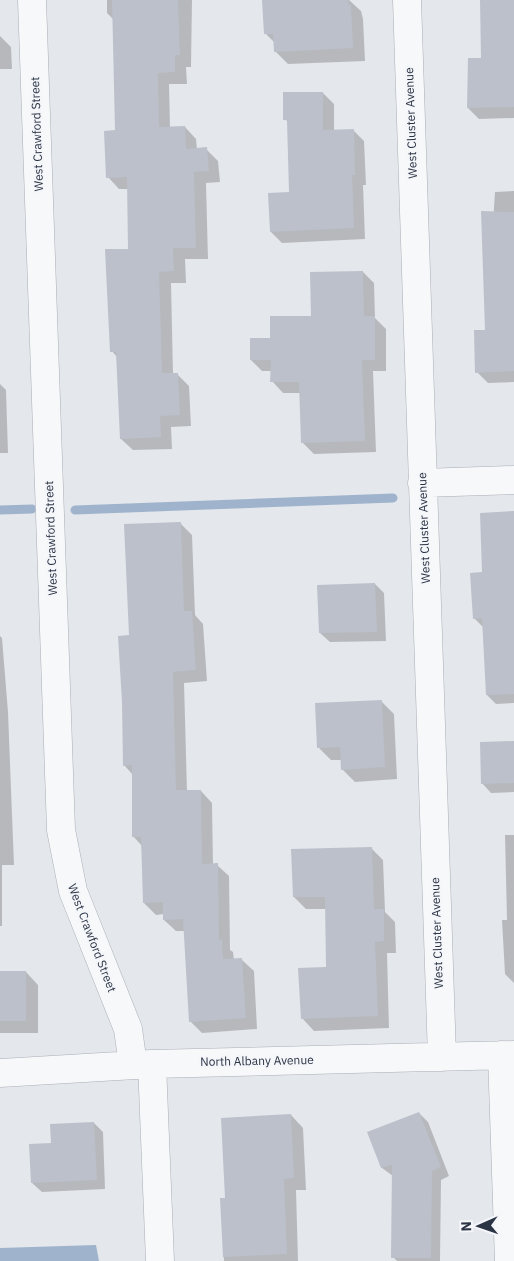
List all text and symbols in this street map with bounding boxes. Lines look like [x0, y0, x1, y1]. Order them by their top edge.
street label: West Cluster Avenue [401, 67, 420, 179]
street label: West Crawford Street [27, 76, 46, 192]
street label: West Cluster Avenue [414, 472, 433, 584]
street label: West Crawford Street [41, 480, 60, 596]
street label: West Cluster Avenue [427, 877, 446, 989]
street label: West Crawford Street [65, 881, 120, 994]
street label: North Albany Avenue [200, 1052, 314, 1069]
north arrow [454, 1201, 504, 1251]
text: N [457, 1221, 475, 1232]

